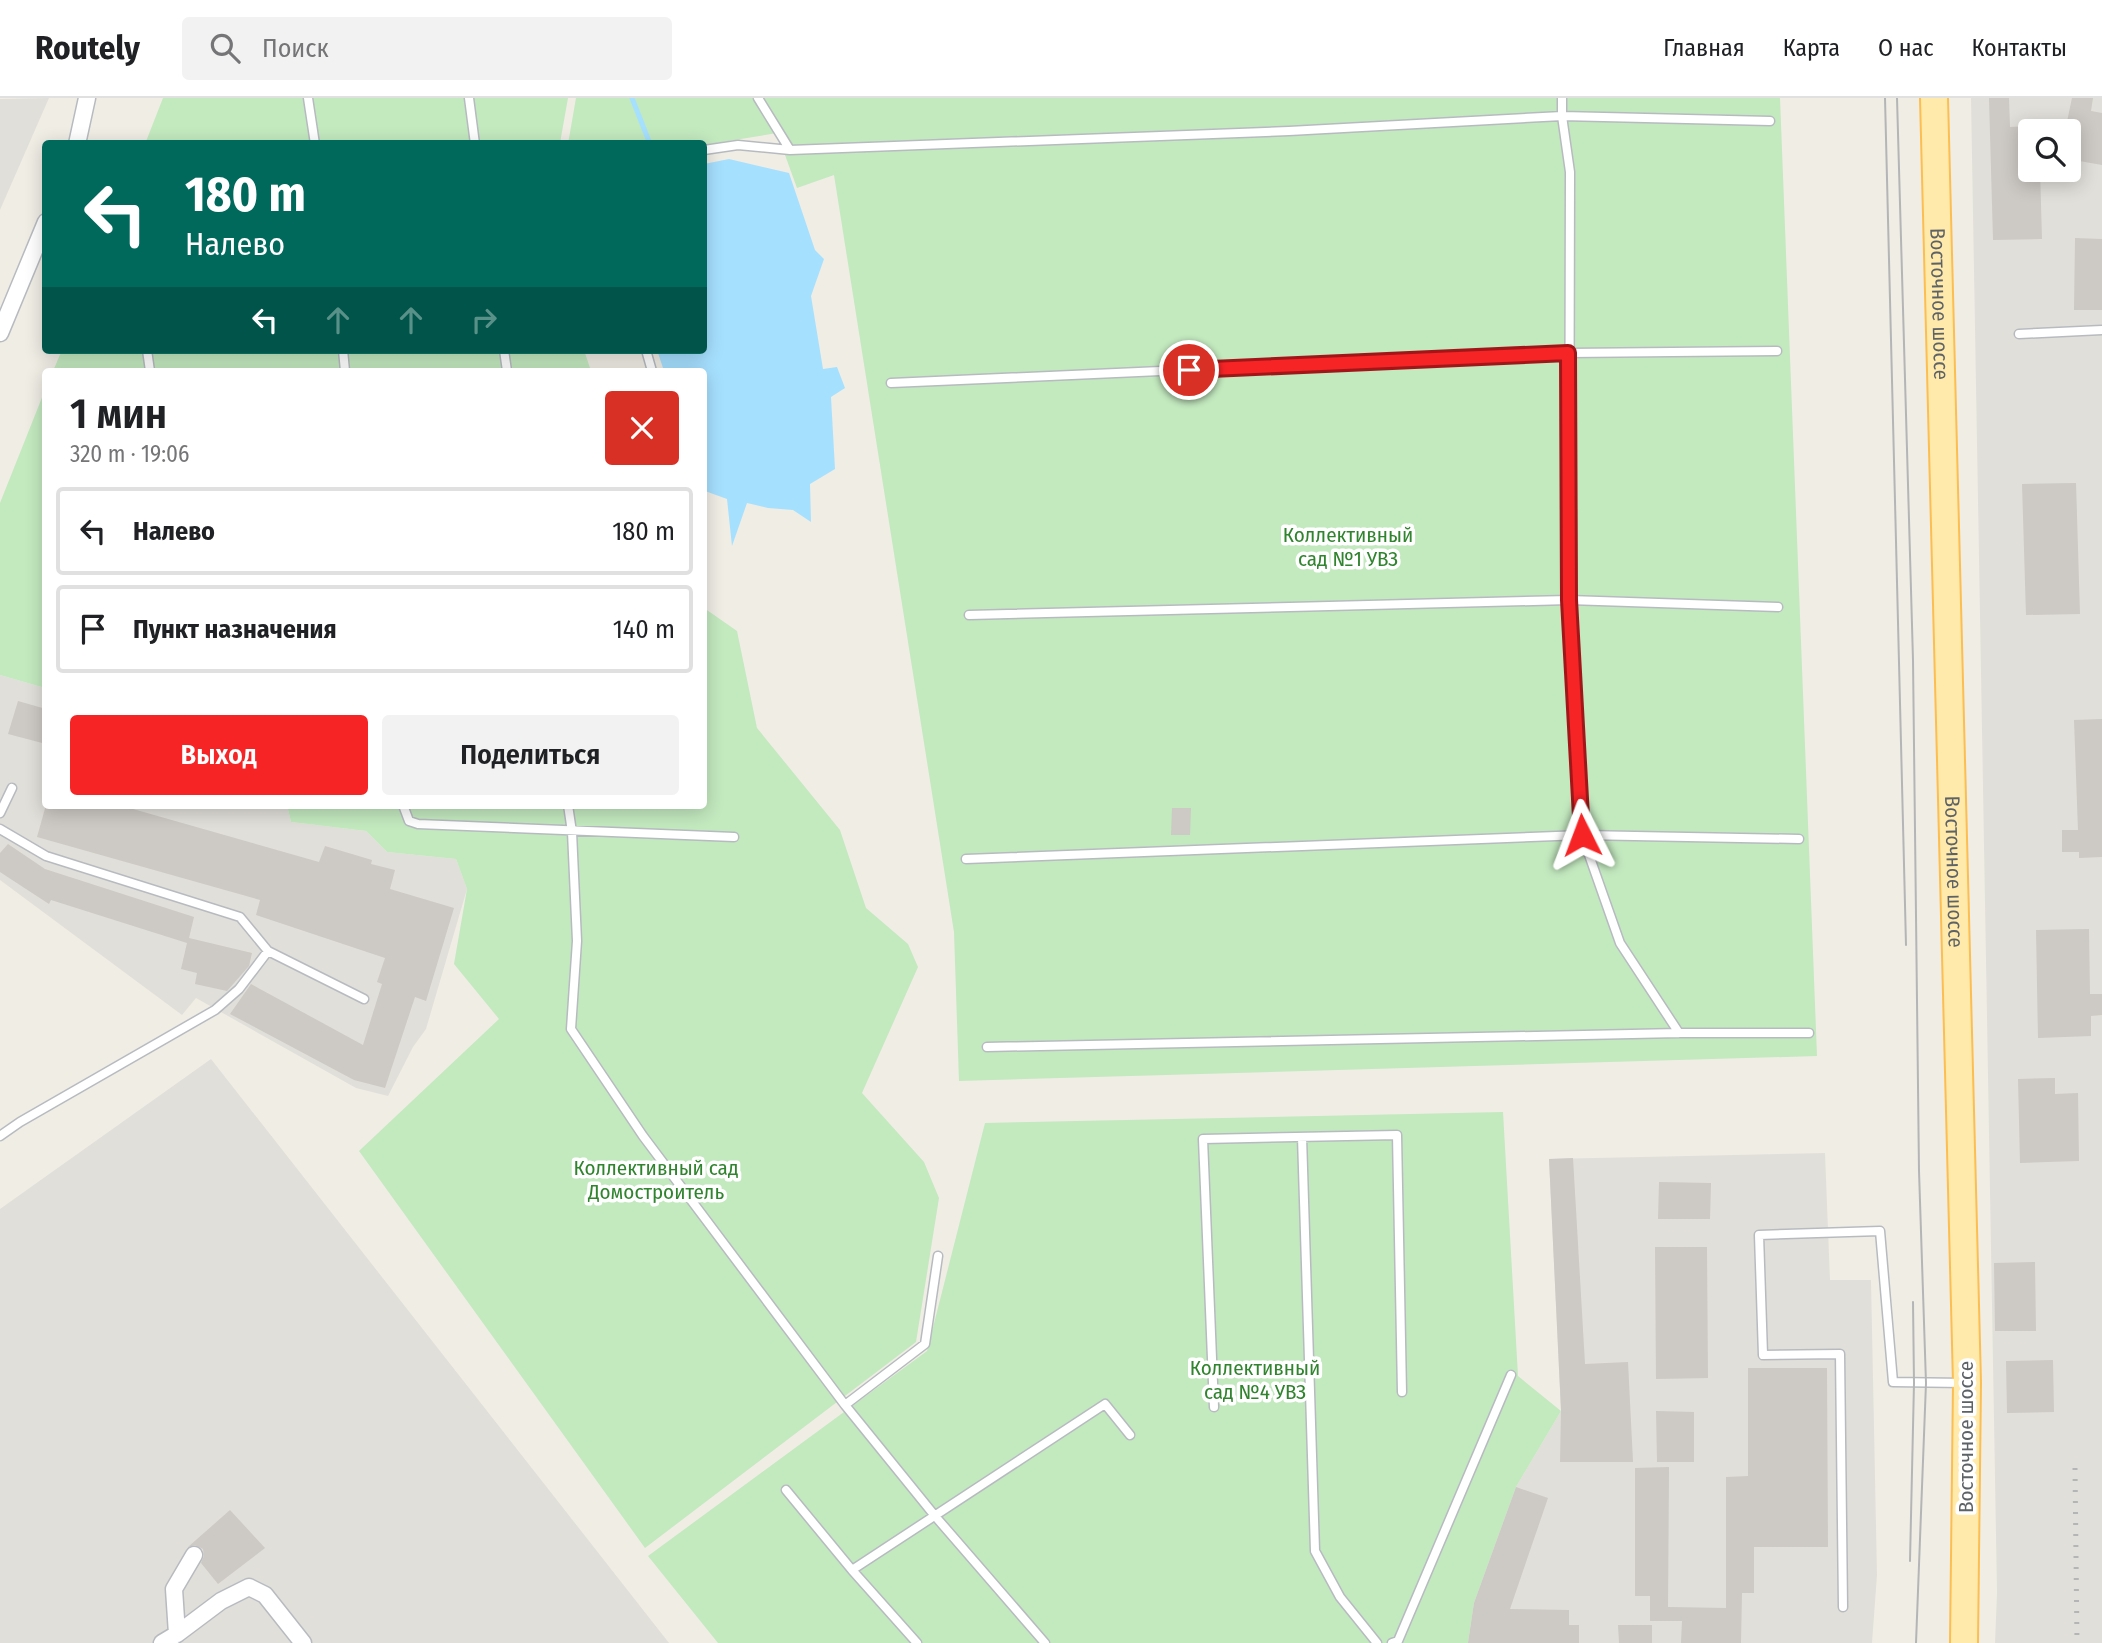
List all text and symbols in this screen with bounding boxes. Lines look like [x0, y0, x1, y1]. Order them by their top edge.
search box [182, 17, 672, 80]
text: Routely [35, 28, 140, 68]
icon: search [206, 29, 244, 67]
text: Поиск [262, 33, 329, 64]
text: Главная [1663, 34, 1745, 62]
text: Карта [1783, 34, 1840, 62]
text: О нас [1878, 34, 1933, 62]
text: Контакты [1971, 34, 2067, 62]
map controls [2018, 119, 2081, 182]
button: search [2018, 119, 2081, 182]
text: 180 m [185, 165, 306, 224]
icon: left [70, 168, 161, 259]
text: Налево [185, 225, 285, 263]
street label: Восточное шоссе [1924, 228, 1954, 380]
icon: left [246, 301, 284, 339]
icon: ahead [319, 301, 357, 339]
icon: ahead [392, 301, 430, 339]
icon: right [465, 301, 503, 339]
pin [1159, 340, 1219, 400]
icon: arrive [1170, 351, 1208, 389]
text: 1 мин [70, 389, 167, 439]
button: close [605, 391, 679, 465]
text: 320 m · 19:06 [70, 440, 190, 468]
icon: left [74, 512, 112, 550]
text: Налево [133, 516, 215, 547]
text: 180 m [612, 516, 675, 547]
park label: Коллективный сад №1 УВЗ [1283, 522, 1413, 572]
icon: arrive [74, 610, 112, 648]
text: Пункт назначения [133, 614, 337, 645]
text: 140 m [613, 614, 675, 645]
button: Выход [70, 715, 368, 795]
button: Поделиться [382, 715, 679, 795]
street label: Восточное шоссе [1939, 795, 1969, 948]
position arrow [1545, 798, 1619, 872]
park label: Коллективный сад Домостроитель [574, 1155, 738, 1205]
park label: Коллективный сад №4 УВЗ [1190, 1355, 1320, 1405]
street label: Восточное шоссе [1953, 1361, 1979, 1513]

